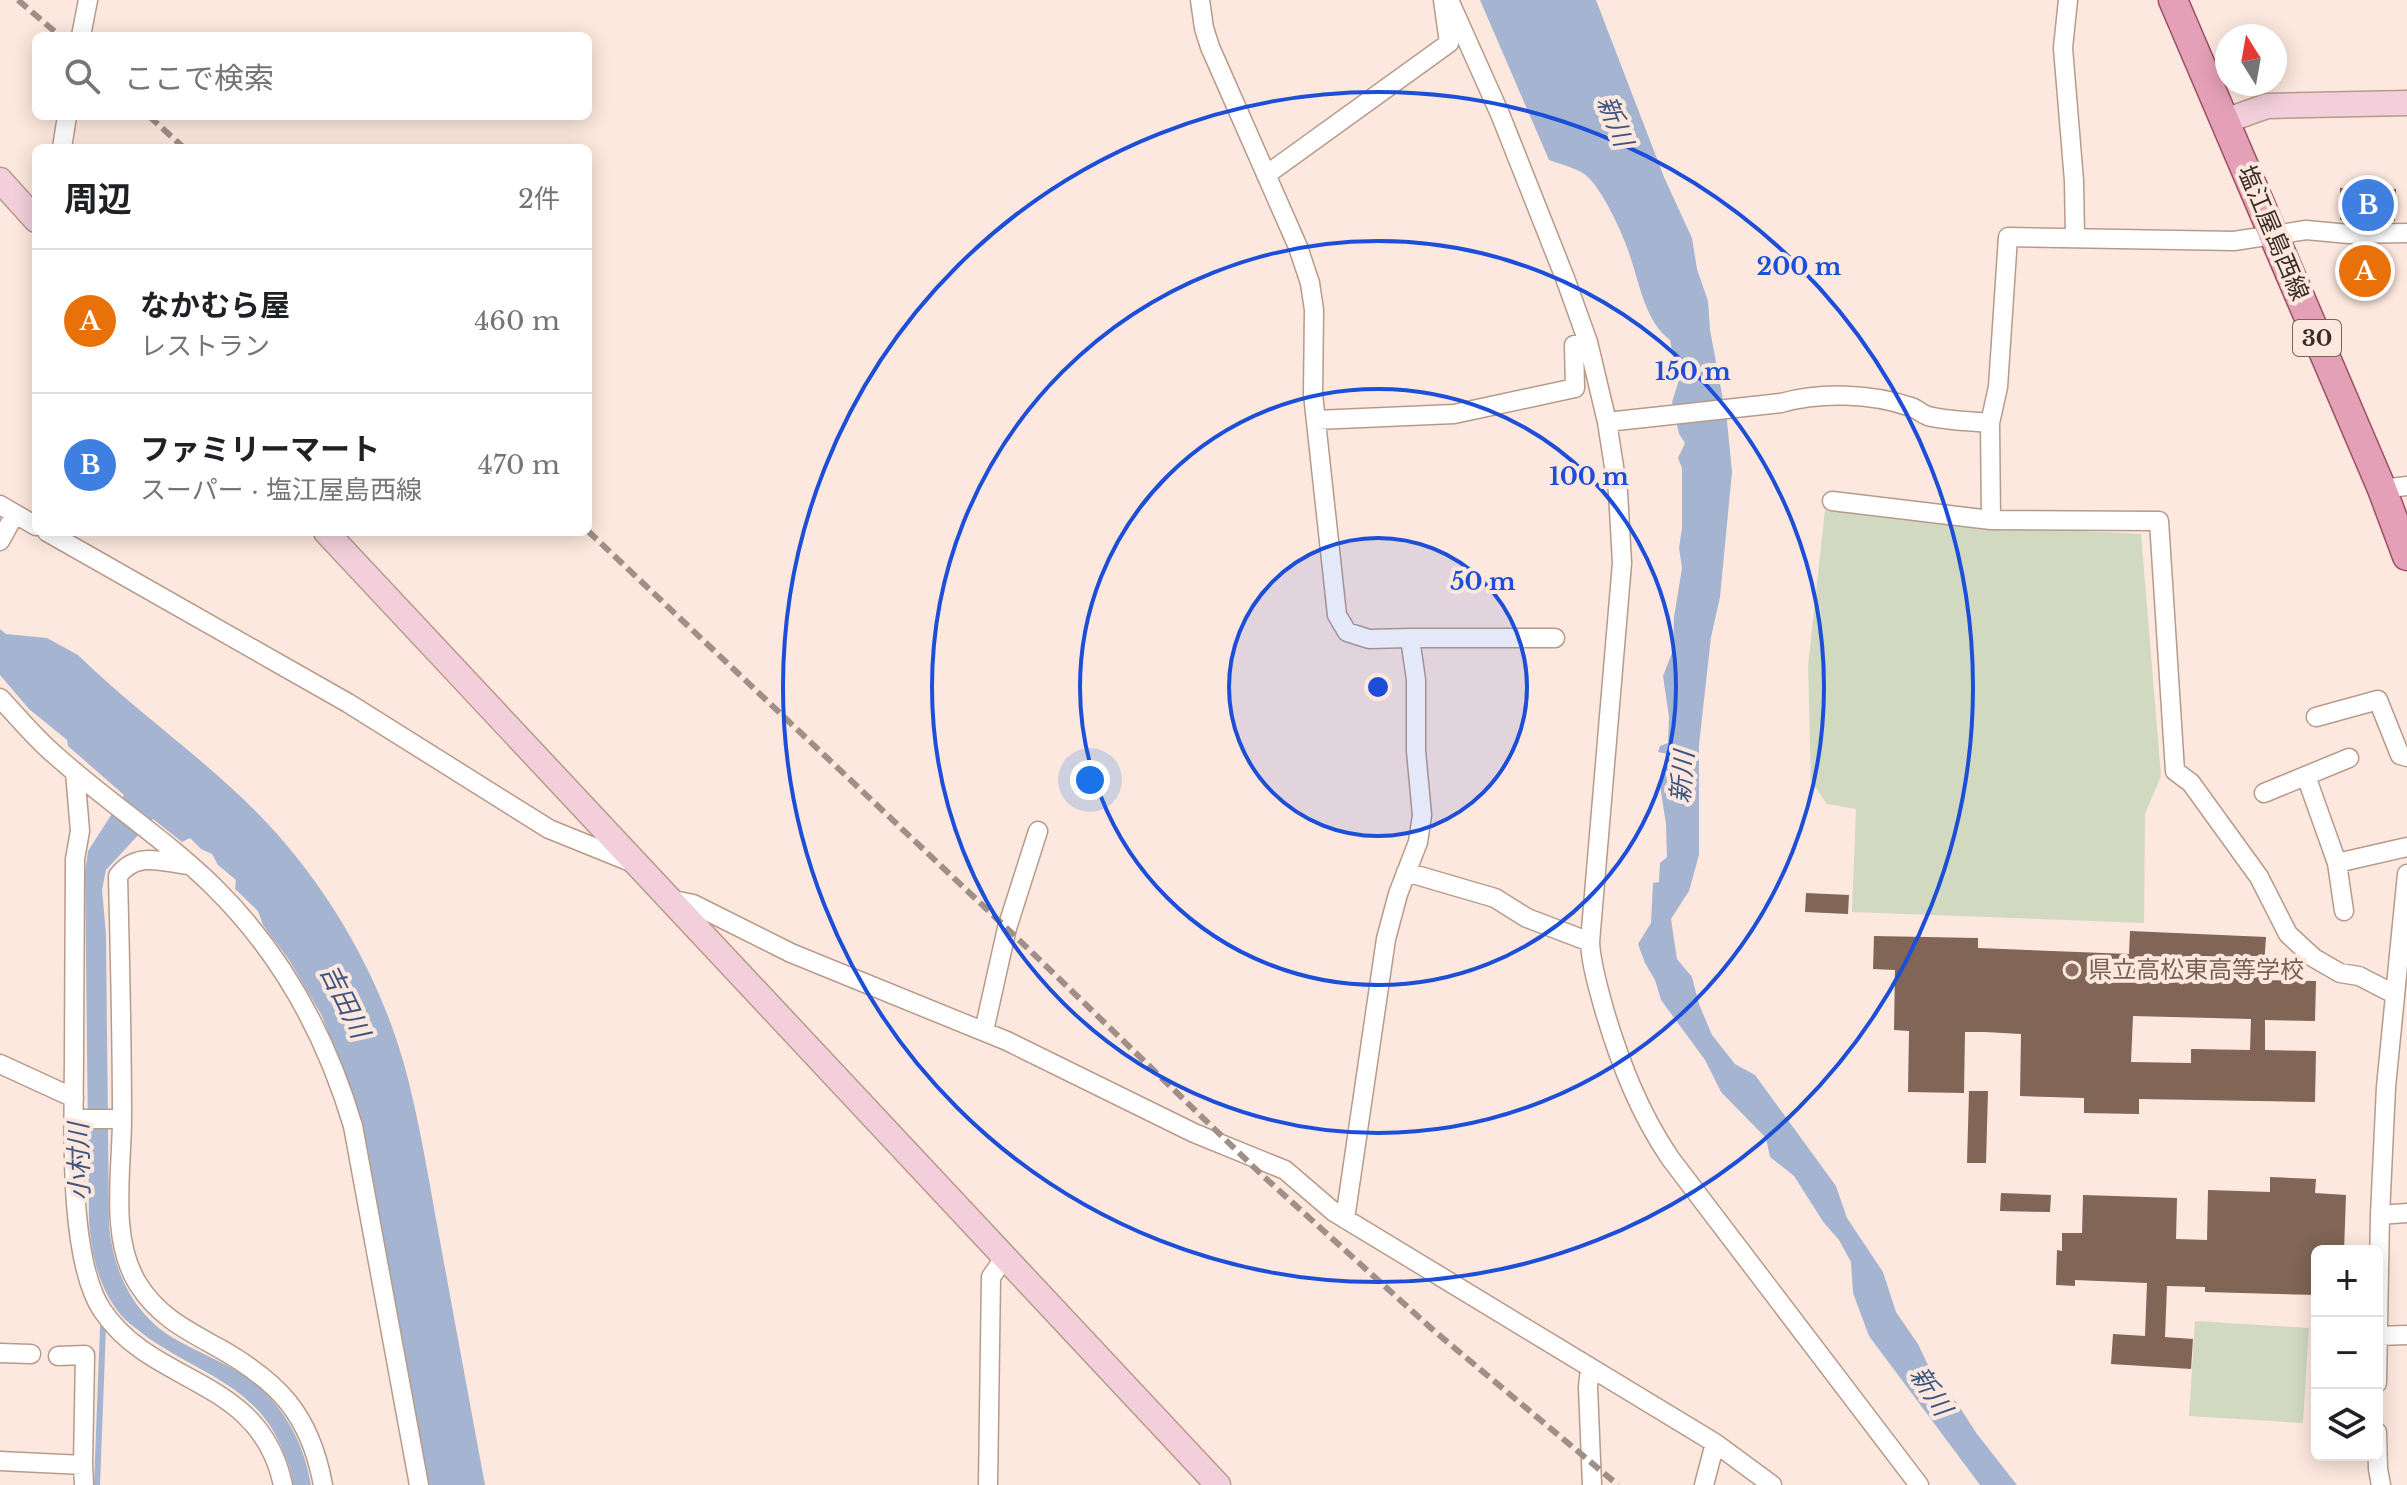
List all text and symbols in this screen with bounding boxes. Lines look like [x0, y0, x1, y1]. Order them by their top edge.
north arrow [2215, 24, 2287, 96]
search box [32, 32, 592, 120]
icon: search [60, 54, 104, 98]
text: ここで検索 [124, 60, 274, 97]
water label: 新川 [1590, 91, 1641, 154]
street label: 塩江屋島西線 [2232, 161, 2315, 305]
pin: B [2342, 175, 2394, 235]
text: 周辺 [64, 178, 132, 220]
text: 2件 [518, 183, 560, 215]
pin: A [2339, 241, 2391, 301]
text: 200 m [1757, 252, 1842, 281]
text: なかむら屋 [140, 287, 290, 324]
text: A [79, 305, 101, 337]
text: 460 m [474, 305, 560, 337]
road number: 30 [2293, 320, 2341, 356]
text: レストラン [140, 330, 270, 362]
text: 150 m [1655, 357, 1731, 386]
text: ファミリーマート [140, 431, 380, 468]
text: B [80, 449, 100, 481]
text: 470 m [478, 449, 560, 481]
text: 100 m [1549, 462, 1629, 491]
text: スーパー · 塩江屋島西線 [140, 474, 422, 506]
text: 50 m [1450, 567, 1516, 596]
centre of rings [1364, 673, 1392, 701]
water label: 新川 [1664, 747, 1700, 804]
your location [1070, 760, 1110, 800]
place label: 県立高松東高等学校 [2088, 955, 2304, 984]
water label: 吉田川 [314, 959, 378, 1046]
marker: 県立高松東高等学校 [2063, 961, 2081, 979]
water label: 小村川 [62, 1120, 96, 1201]
map controls [2311, 1245, 2383, 1461]
button: + [2311, 1245, 2383, 1317]
button: − [2311, 1317, 2383, 1389]
water label: 新川 [1903, 1360, 1960, 1424]
button: layers [2311, 1389, 2383, 1461]

